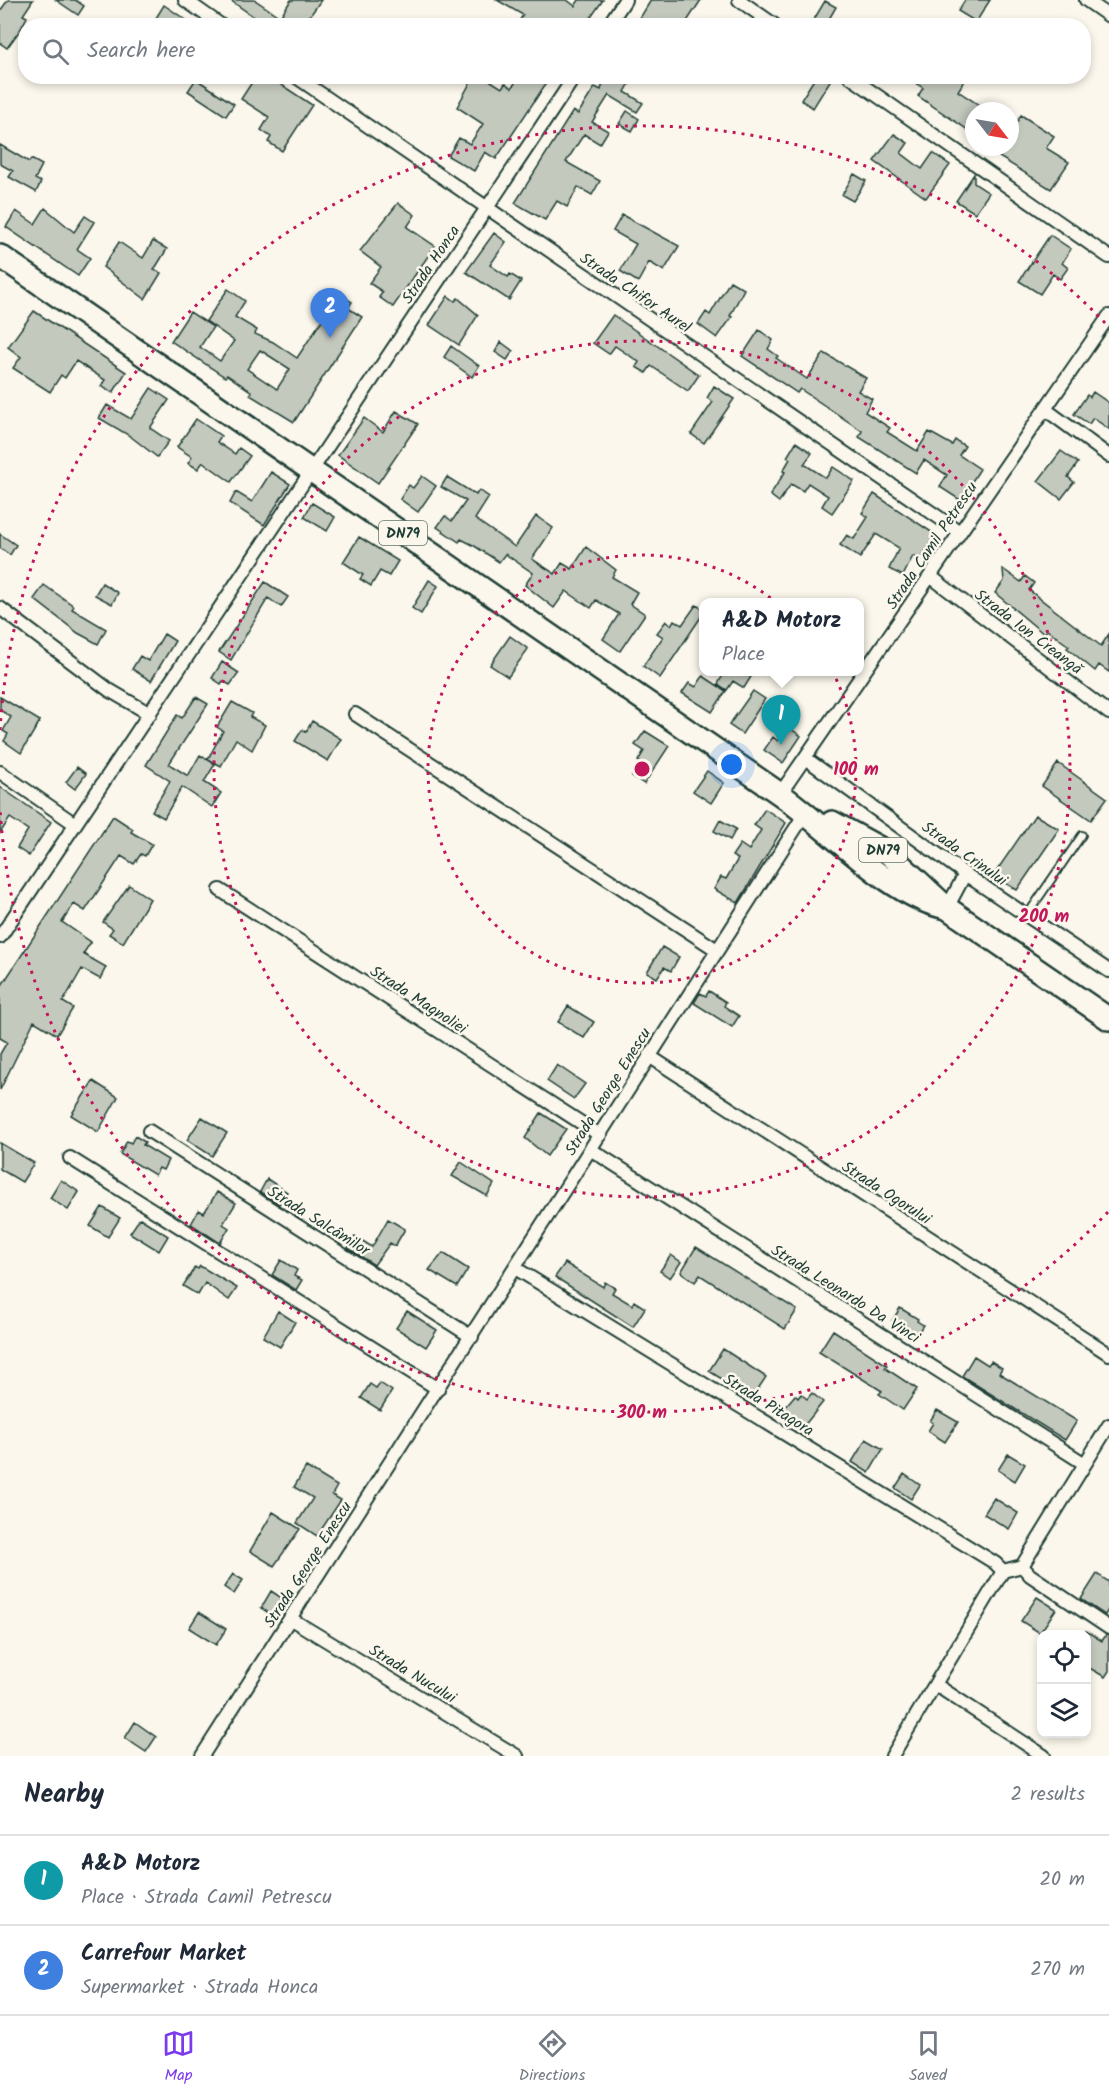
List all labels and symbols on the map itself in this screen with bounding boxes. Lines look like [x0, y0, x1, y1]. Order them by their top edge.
north arrow [965, 102, 1019, 156]
street label: Strada Honca [396, 220, 467, 309]
street label: Strada Chifor Aurel [574, 246, 696, 340]
pin: 2 [310, 288, 350, 338]
street label: Strada Camil Petrescu [880, 477, 985, 615]
road number: DN79 [379, 521, 427, 545]
street label: Strada Ion Creangă [969, 583, 1089, 682]
pin: 1 [762, 696, 800, 745]
your location [717, 750, 746, 779]
text: 100 m [833, 756, 879, 785]
centre of rings [632, 759, 652, 779]
street label: Strada Crinului [916, 815, 1013, 894]
road number: DN79 [859, 838, 907, 862]
text: 200 m [1019, 903, 1070, 932]
street label: Strada Magnoliei [365, 959, 473, 1042]
street label: Strada George Enescu [559, 1023, 658, 1161]
street label: Strada Ogorului [836, 1155, 937, 1232]
street label: Strada Salcâmilor [262, 1180, 376, 1264]
street label: Strada Leonardo Da Vinci [766, 1238, 926, 1351]
street label: Strada Pitagora [718, 1367, 819, 1443]
text: 300 m [616, 1399, 667, 1428]
street label: Strada George Enescu [258, 1496, 359, 1633]
street label: Strada Nucului [364, 1638, 462, 1711]

